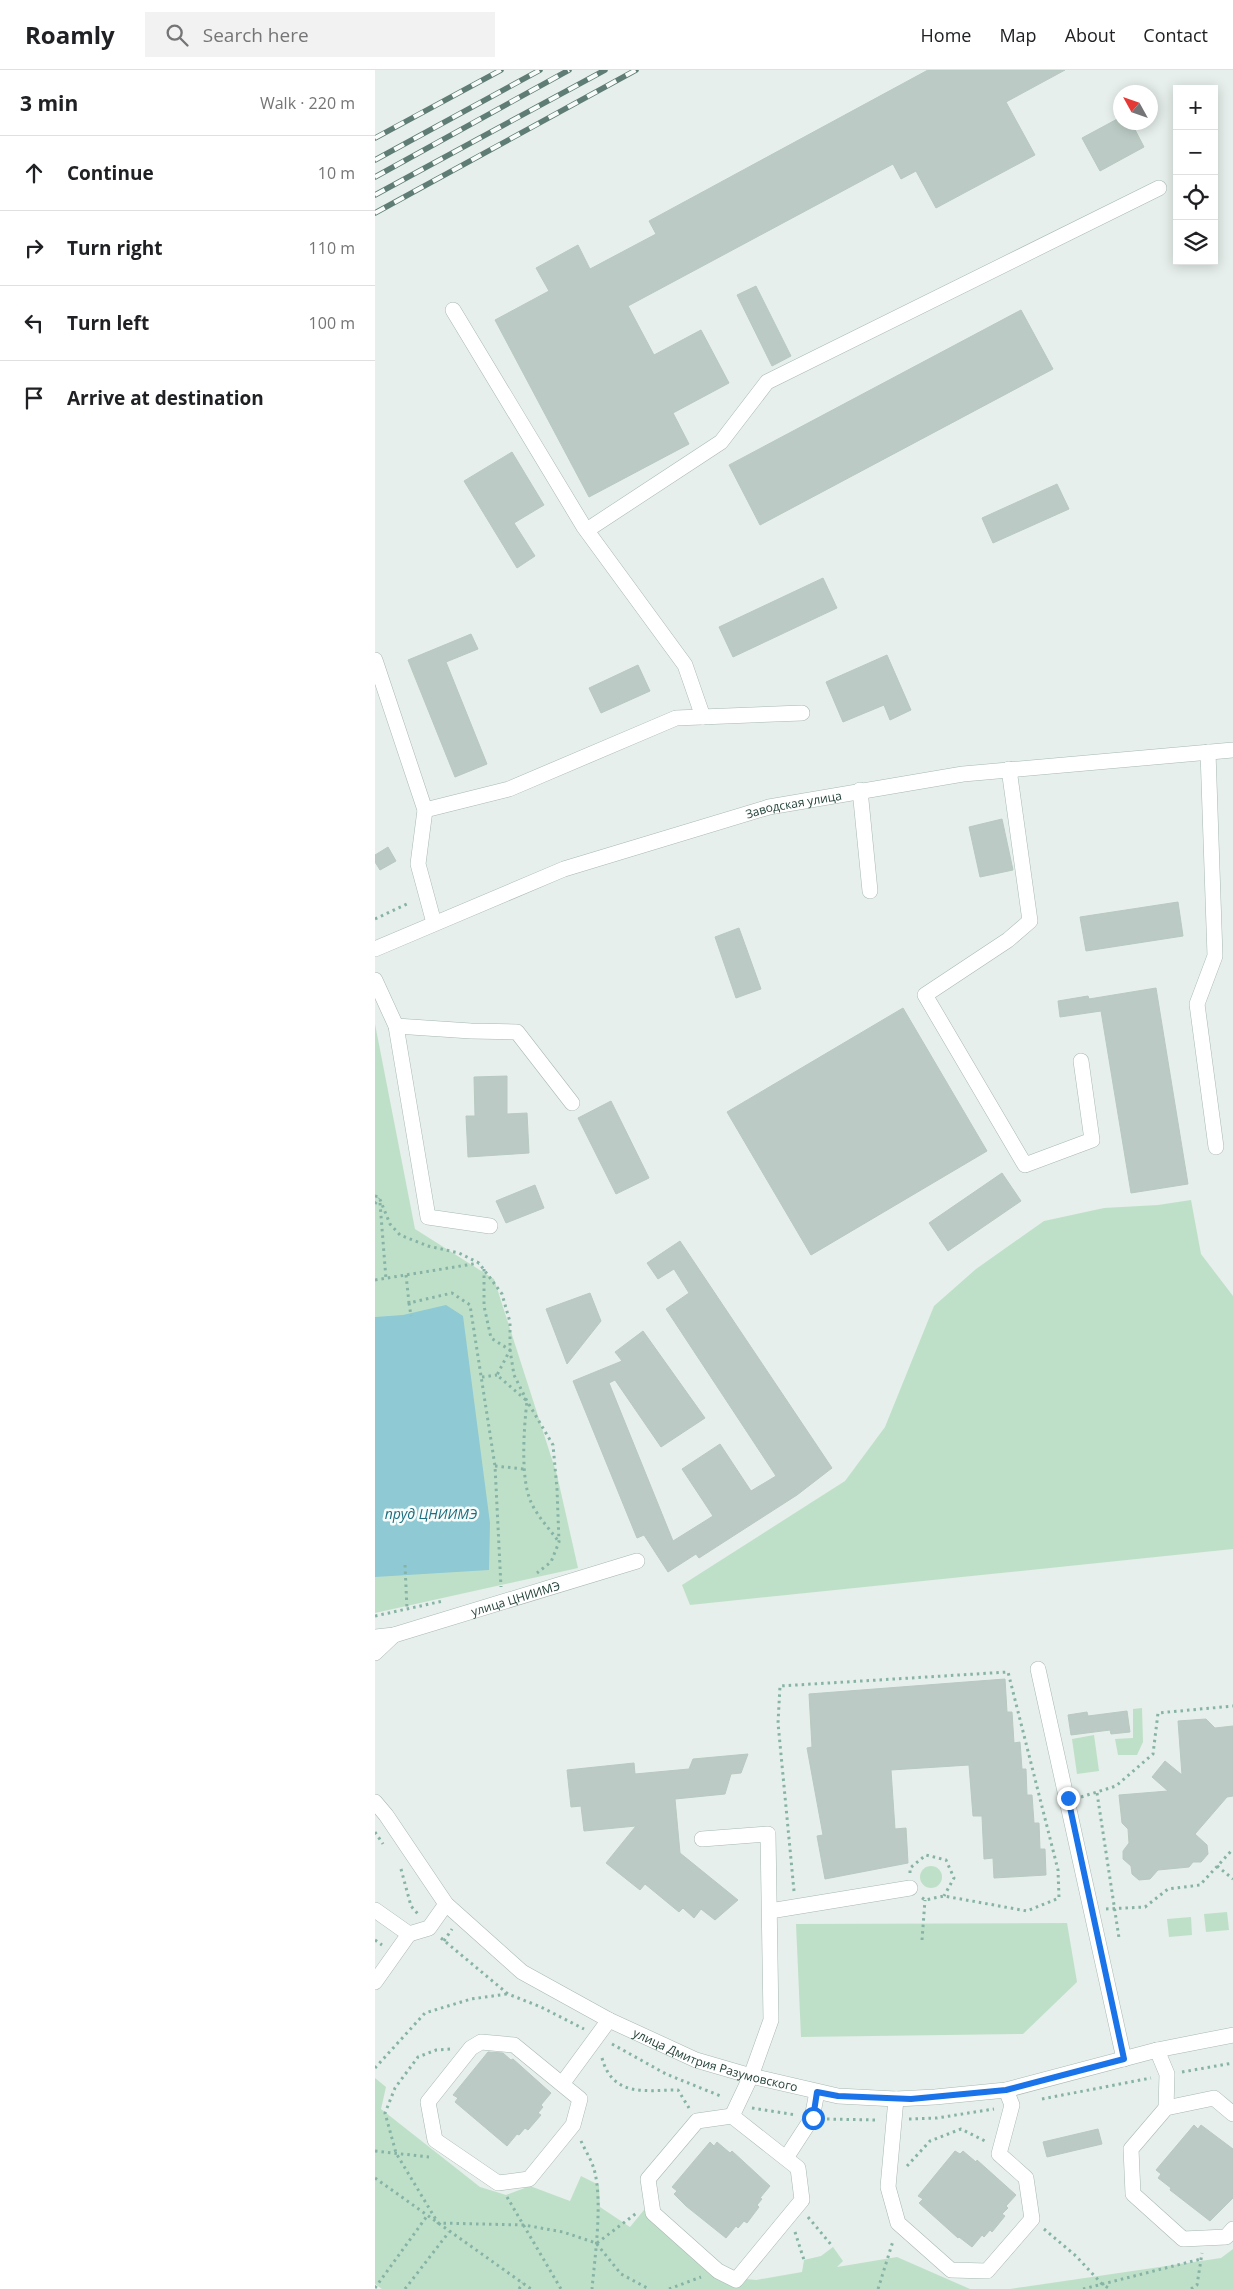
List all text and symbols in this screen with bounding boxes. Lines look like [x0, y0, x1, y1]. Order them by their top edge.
search box [145, 12, 495, 57]
text: Roamly [25, 18, 115, 51]
icon: search [163, 21, 191, 49]
text: Search here [203, 22, 309, 48]
text: Home [921, 23, 971, 47]
text: Map [999, 23, 1037, 47]
text: About [1065, 23, 1115, 47]
text: Contact [1143, 23, 1208, 47]
north arrow [1113, 85, 1158, 130]
map controls [1173, 85, 1218, 265]
button: + [1173, 85, 1218, 130]
text: 3 min [20, 89, 78, 117]
text: Walk · 220 m [260, 92, 355, 114]
button: − [1173, 130, 1218, 175]
icon: ahead [20, 159, 48, 187]
text: Continue [67, 160, 154, 186]
text: 10 m [318, 162, 355, 184]
button: locate [1173, 175, 1218, 220]
button: layers [1173, 220, 1218, 265]
icon: right [20, 234, 48, 262]
text: Turn right [67, 235, 162, 261]
text: 110 m [309, 237, 355, 259]
icon: left [20, 309, 48, 337]
text: Turn left [67, 310, 149, 336]
text: 100 m [309, 312, 355, 334]
icon: arrive [20, 384, 48, 412]
text: Arrive at destination [67, 385, 264, 411]
street label: Заводская улица [743, 786, 843, 822]
water label: пруд ЦНИИМЭ [385, 1504, 477, 1523]
street label: улица ЦНИИМЭ [469, 1576, 562, 1620]
route end [1057, 1787, 1080, 1810]
street label: улица Дмитрия Разумовского [631, 2024, 800, 2095]
route start [802, 2107, 825, 2130]

